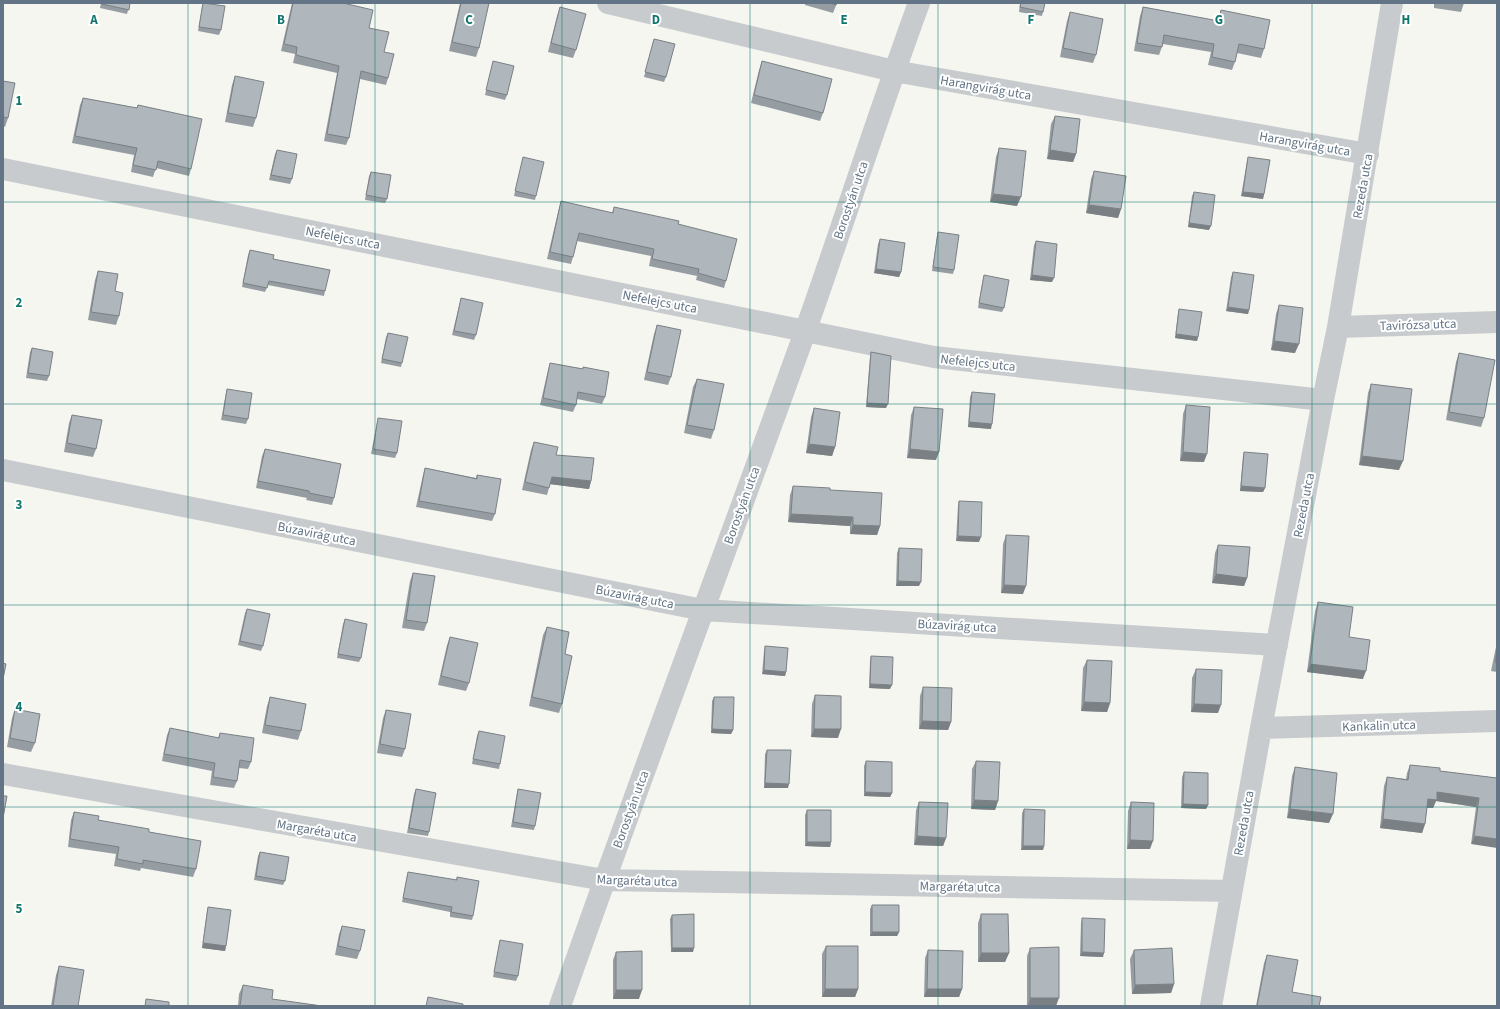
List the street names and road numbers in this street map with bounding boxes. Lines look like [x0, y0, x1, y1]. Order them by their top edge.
street label: Harangvirág utca [939, 71, 1033, 105]
street label: Harangvirág utca [1258, 127, 1352, 161]
street label: Rezeda utca [1348, 152, 1378, 220]
street label: Borostyán utca [829, 159, 873, 242]
street label: Nefelejcs utca [304, 222, 382, 254]
street label: Nefelejcs utca [621, 286, 699, 318]
street label: Tavirózsa utca [1379, 315, 1457, 335]
street label: Nefelejcs utca [939, 350, 1016, 376]
street label: Borostyán utca [720, 464, 764, 547]
street label: Rezeda utca [1289, 471, 1319, 539]
street label: Búzavirág utca [276, 518, 357, 550]
street label: Búzavirág utca [594, 581, 675, 613]
street label: Búzavirág utca [917, 615, 997, 637]
street label: Kankalin utca [1342, 716, 1416, 736]
street label: Borostyán utca [609, 768, 653, 851]
street label: Rezeda utca [1229, 789, 1259, 857]
street label: Margaréta utca [275, 815, 358, 847]
street label: Margaréta utca [596, 871, 678, 891]
street label: Margaréta utca [919, 877, 1001, 897]

